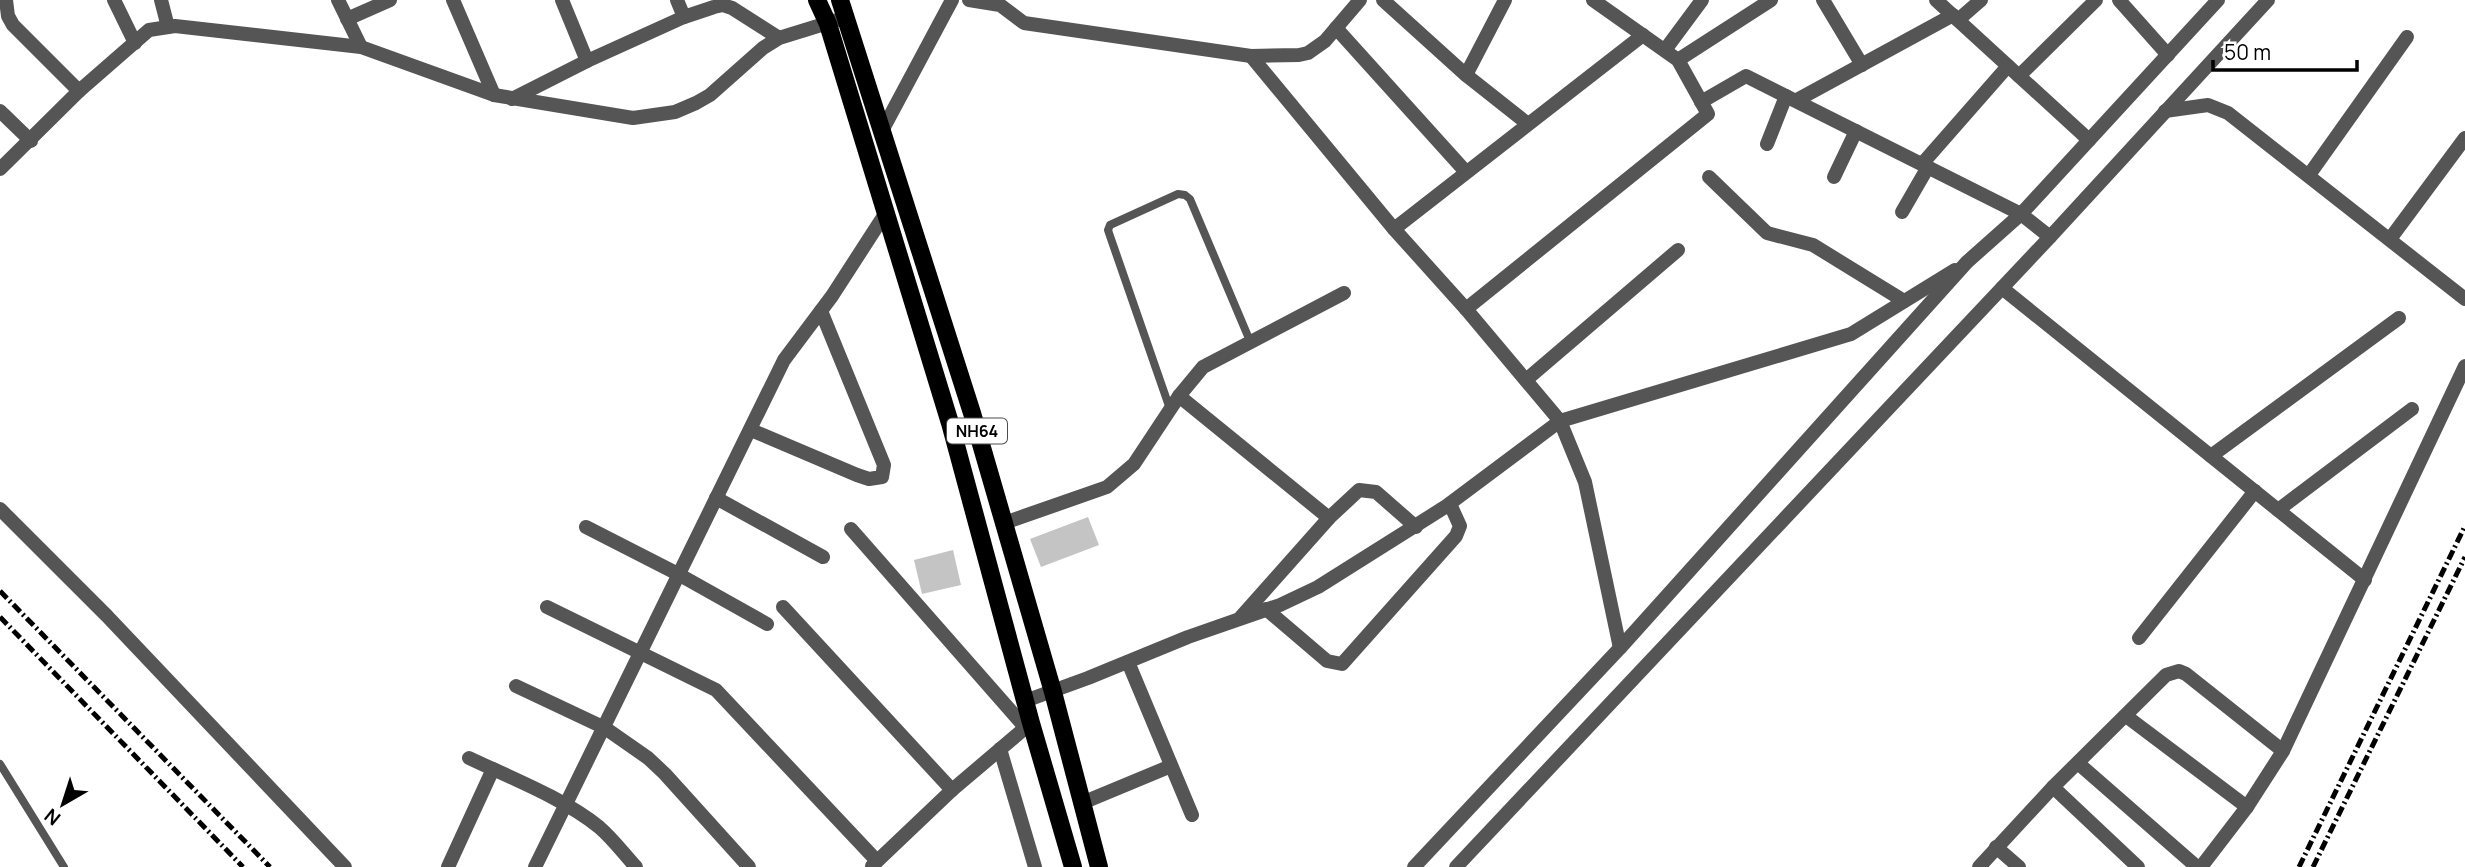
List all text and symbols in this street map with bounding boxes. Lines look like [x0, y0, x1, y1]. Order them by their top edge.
scale bar [2213, 28, 2356, 72]
text: 50 m [2224, 38, 2271, 66]
road number: NH64 [947, 418, 1007, 444]
north arrow [28, 769, 98, 839]
text: N [39, 803, 66, 832]

